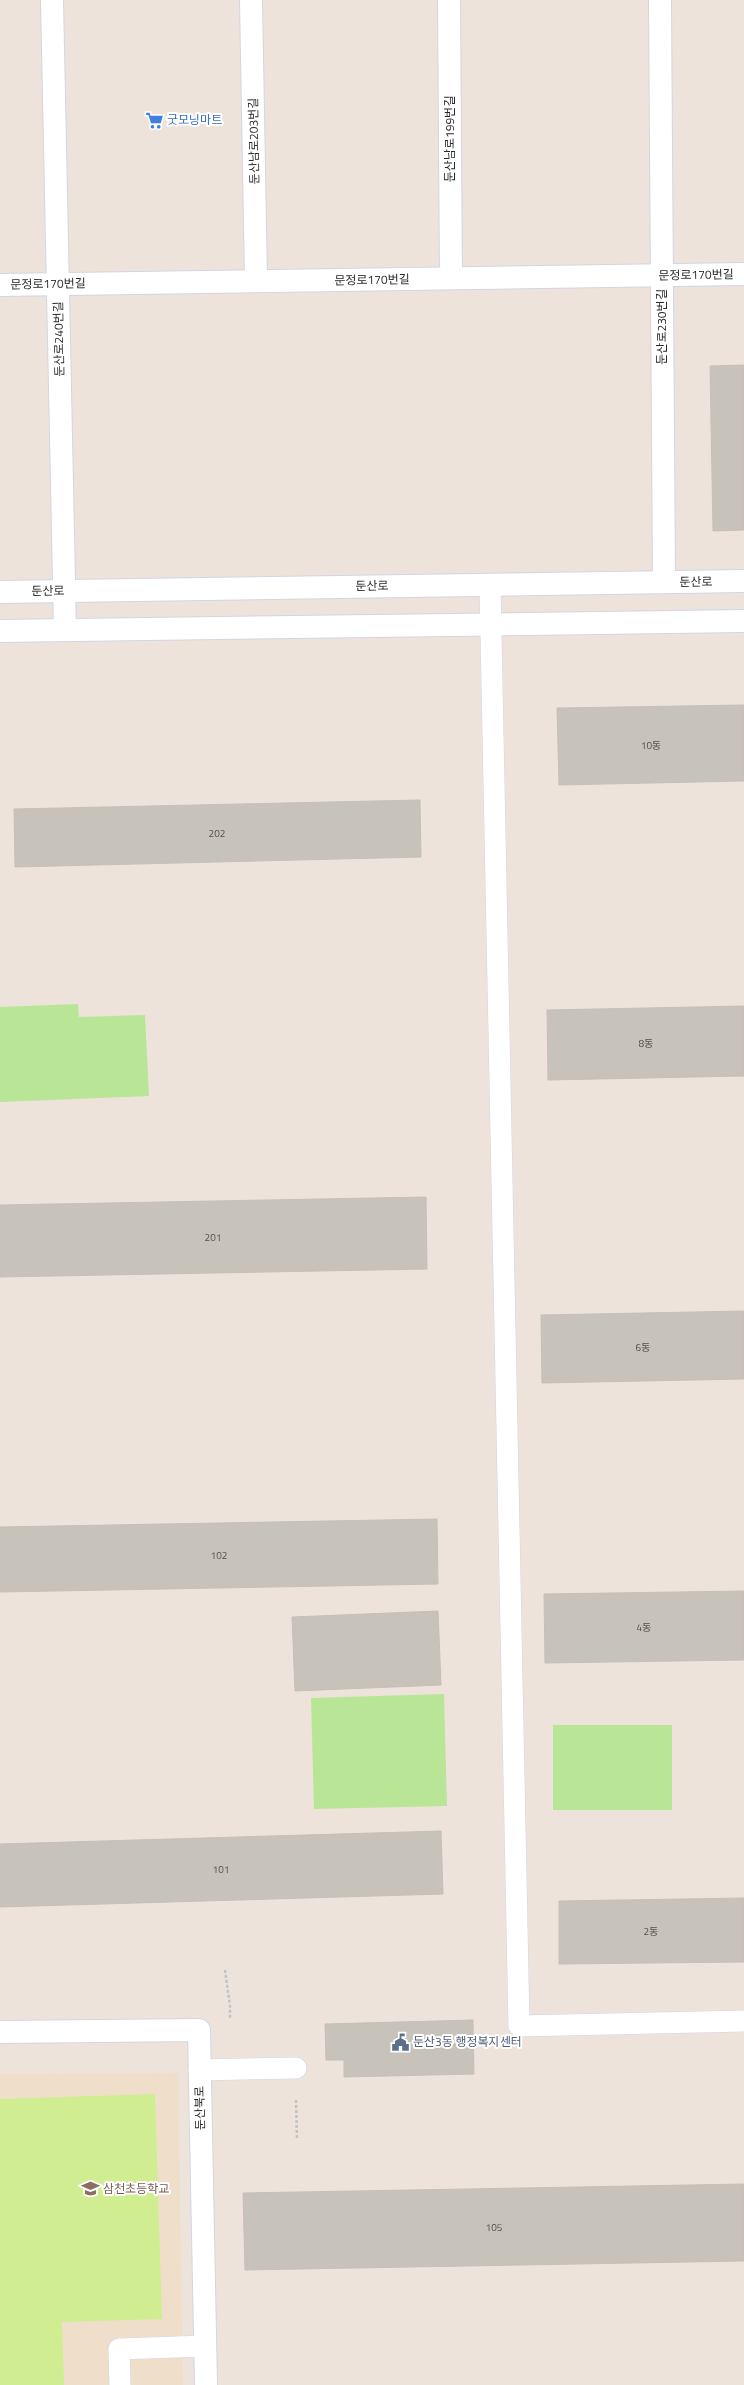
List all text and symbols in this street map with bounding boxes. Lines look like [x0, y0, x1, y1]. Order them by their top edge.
street label: 둔산남로199번길 [440, 96, 459, 182]
street label: 둔산남로203번길 [243, 98, 264, 184]
supermarket icon: 굿모닝마트 [144, 110, 164, 130]
place label: 굿모닝마트 [167, 110, 222, 129]
street label: 문정로170번길 [658, 264, 734, 285]
street label: 문정로170번길 [334, 269, 410, 290]
street label: 문정로170번길 [10, 273, 86, 294]
street label: 둔산로230번길 [652, 289, 671, 365]
street label: 둔산로240번길 [48, 301, 69, 377]
street label: 둔산로 [679, 572, 713, 591]
street label: 둔산로 [355, 576, 389, 595]
street label: 둔산로 [31, 581, 65, 600]
house number: 10동 [641, 738, 661, 753]
house number: 202 [209, 826, 225, 841]
house number: 8동 [639, 1036, 653, 1051]
house number: 201 [205, 1230, 221, 1245]
house number: 6동 [636, 1340, 650, 1355]
house number: 102 [211, 1548, 227, 1563]
house number: 4동 [637, 1620, 651, 1635]
house number: 101 [213, 1862, 229, 1877]
house number: 2동 [644, 1924, 658, 1939]
public building icon: 둔산3동 행정복지센터 [390, 2032, 410, 2052]
place label: 둔산3동 행정복지센터 [413, 2032, 522, 2051]
street label: 둔산북로 [190, 2086, 209, 2130]
school or university icon: 삼천초등학교 [80, 2179, 100, 2199]
place label: 삼천초등학교 [103, 2179, 169, 2198]
house number: 105 [486, 2220, 503, 2235]

